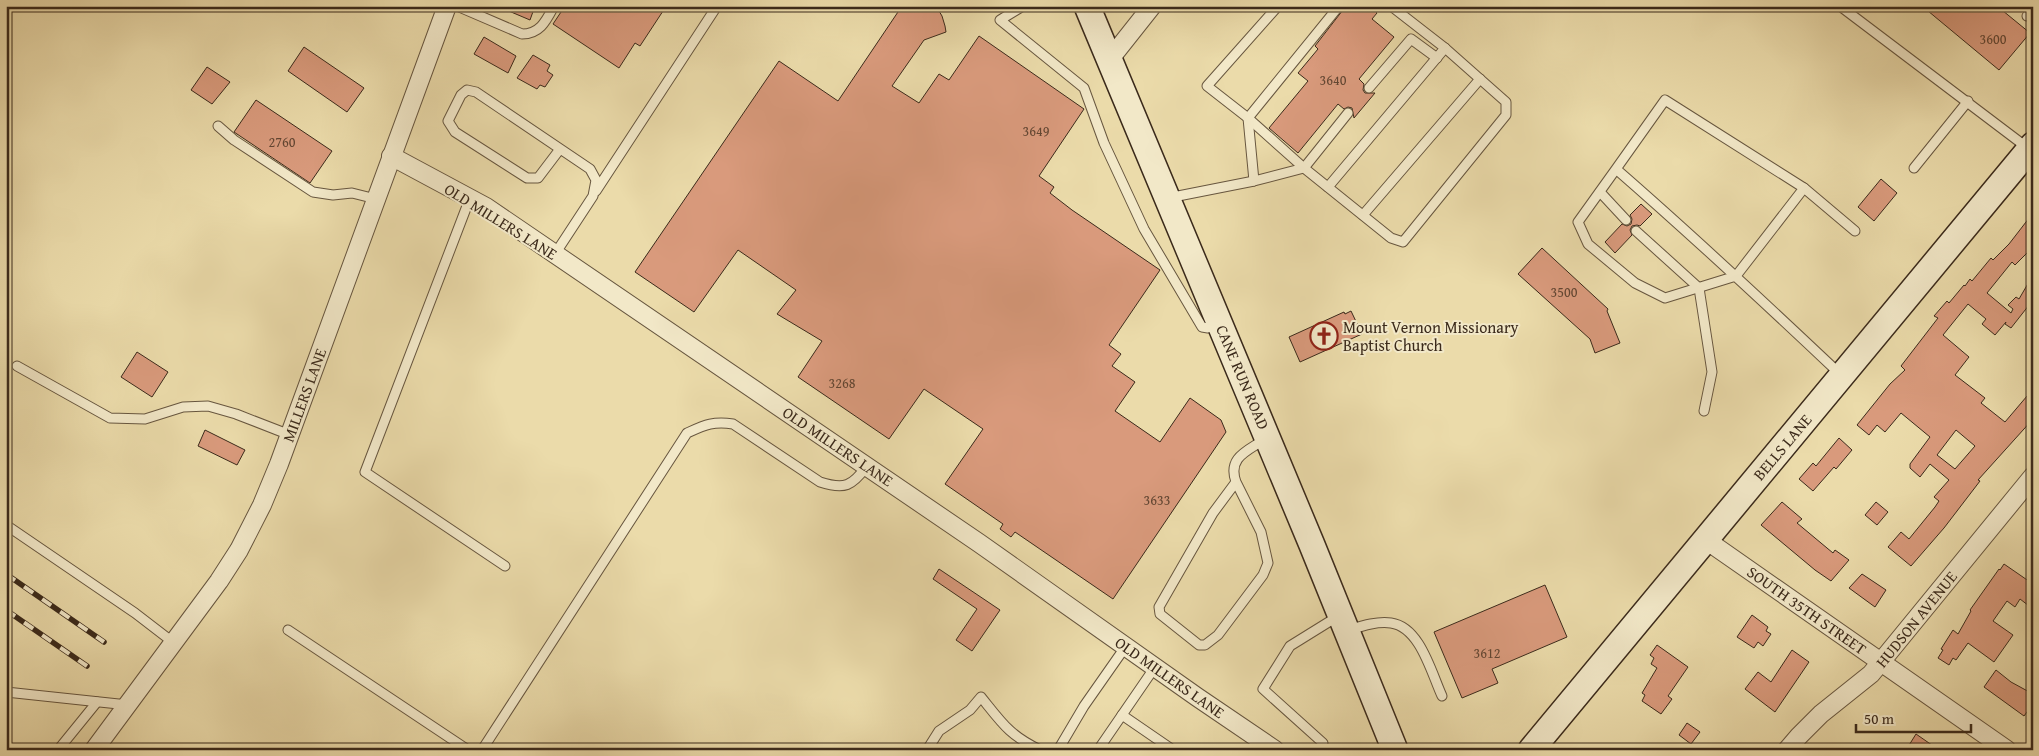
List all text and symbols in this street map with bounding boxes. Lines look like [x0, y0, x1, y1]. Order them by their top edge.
house number: 3600 [1980, 29, 2007, 49]
house number: 3640 [1320, 70, 1347, 90]
house number: 3649 [1023, 121, 1050, 141]
house number: 2760 [269, 132, 296, 152]
street label: OLD MILLERS LANE [440, 177, 562, 265]
house number: 3500 [1551, 282, 1578, 302]
place label: Mount Vernon Missionary Baptist Church [1343, 315, 1518, 357]
street label: CANE RUN ROAD [1210, 321, 1276, 433]
church icon: Mount Vernon Missionary Baptist Church [1309, 321, 1339, 351]
street label: MILLERS LANE [276, 345, 332, 445]
house number: 3268 [829, 373, 856, 393]
street label: OLD MILLERS LANE [778, 400, 898, 492]
street label: BELLS LANE [1747, 409, 1817, 485]
house number: 3633 [1144, 490, 1170, 510]
street label: SOUTH 35TH STREET [1742, 560, 1872, 660]
street label: HUDSON AVENUE [1869, 565, 1963, 673]
street label: OLD MILLERS LANE [1110, 630, 1230, 724]
house number: 3612 [1474, 643, 1500, 663]
scale bar [1856, 701, 1972, 733]
text: 50 m [1864, 708, 1895, 729]

